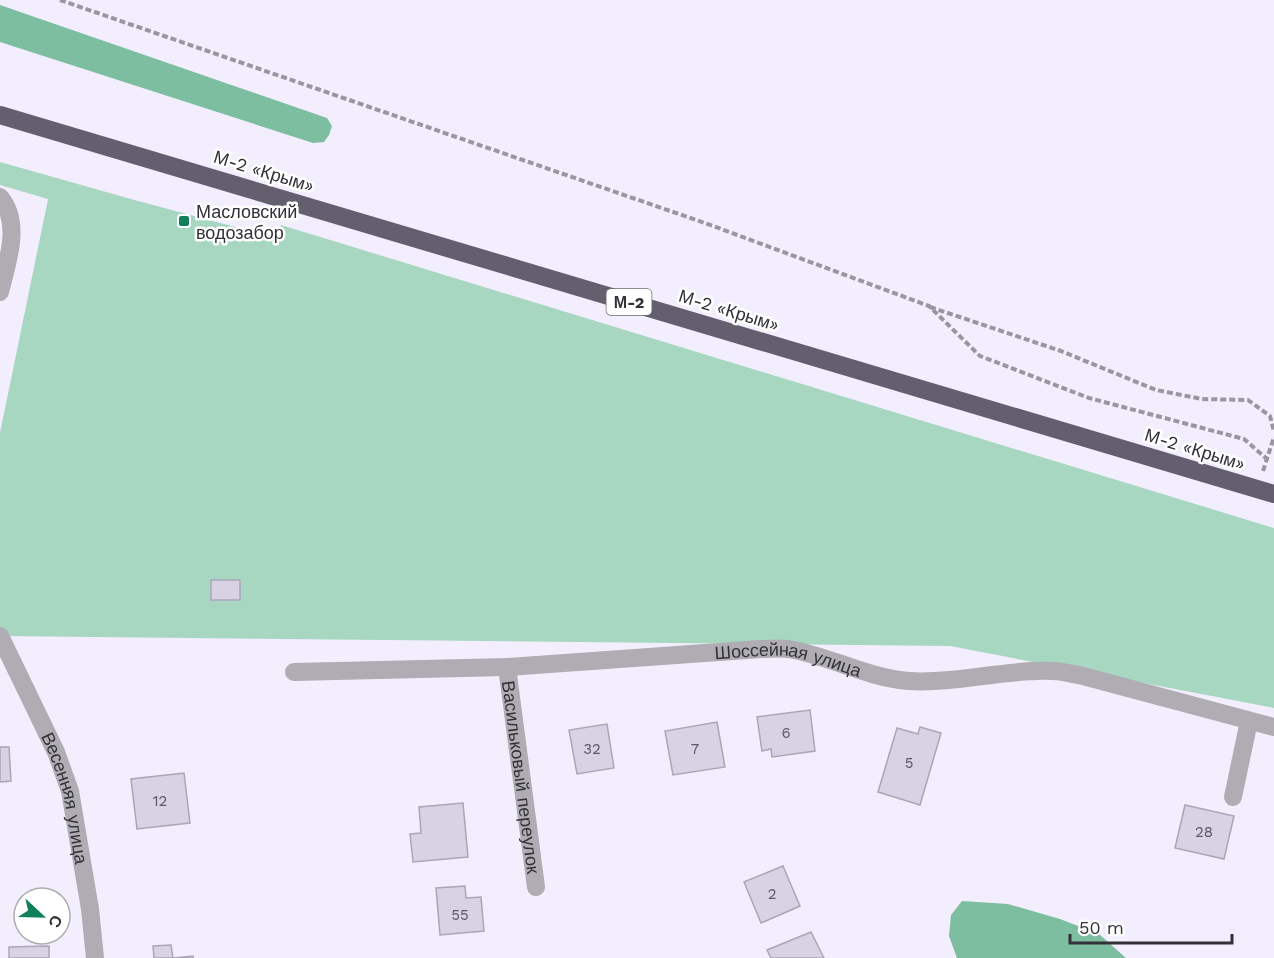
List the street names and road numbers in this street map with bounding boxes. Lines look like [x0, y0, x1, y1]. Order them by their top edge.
street label: М-2 «Крым» [211, 146, 317, 196]
street label: М-2 «Крым» [676, 285, 782, 335]
road number: М-2 [606, 289, 652, 315]
street label: М-2 «Крым» [1142, 424, 1248, 474]
street label: Шоссейная улица [714, 638, 865, 681]
street label: Васильковый переулок [498, 679, 545, 875]
street label: Весенняя улица [37, 729, 93, 866]

